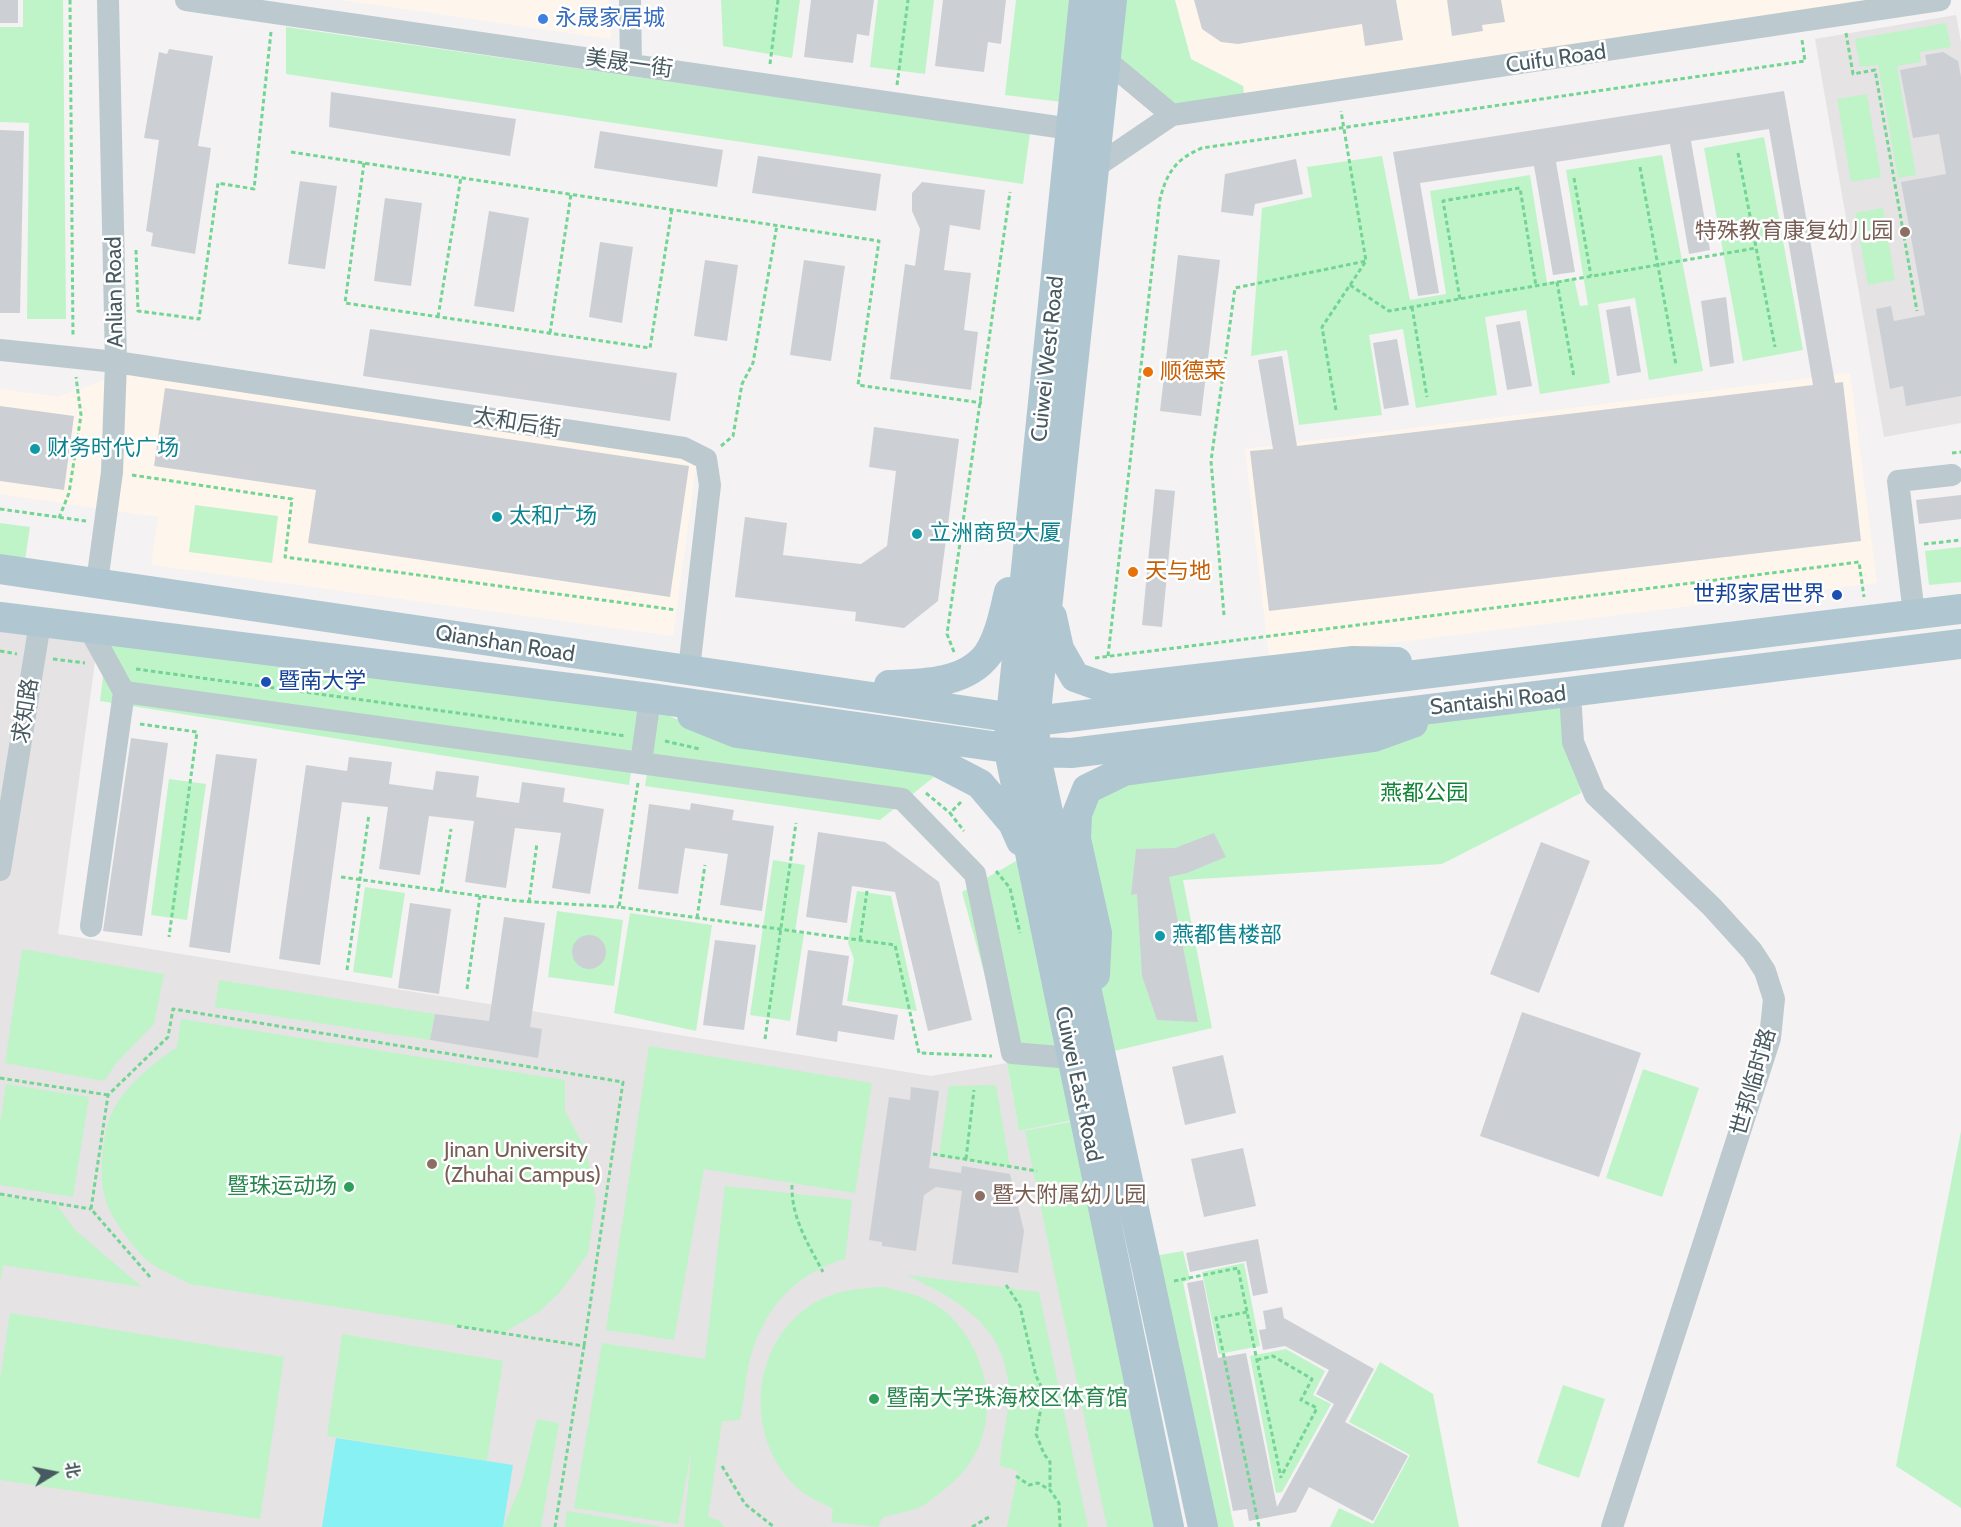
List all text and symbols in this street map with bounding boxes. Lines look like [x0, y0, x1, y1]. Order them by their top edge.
place label: 永晟家居城 [555, 6, 665, 32]
marker: 永晟家居城 [536, 12, 550, 26]
street label: Cuifu Road [1504, 39, 1608, 79]
street label: 美晟一街 [584, 45, 674, 83]
place label: 特殊教育康复幼儿园 [1695, 219, 1893, 245]
marker: 特殊教育康复幼儿园 [1898, 225, 1912, 239]
street label: Anlian Road [101, 236, 129, 348]
street label: Cuiwei West Road [1026, 275, 1070, 443]
place label: 顺德菜 [1160, 359, 1226, 385]
marker: 顺德菜 [1141, 365, 1155, 379]
street label: 太和后街 [471, 403, 563, 443]
place label: 财务时代广场 [47, 436, 179, 462]
marker: 财务时代广场 [28, 442, 42, 456]
place label: 太和广场 [509, 504, 597, 530]
marker: 太和广场 [490, 510, 504, 524]
place label: 立洲商贸大厦 [929, 521, 1061, 547]
marker: 立洲商贸大厦 [910, 527, 924, 541]
place label: 天与地 [1145, 559, 1211, 585]
marker: 天与地 [1126, 565, 1140, 579]
place label: 世邦家居世界 [1693, 582, 1825, 608]
marker: 世邦家居世界 [1830, 588, 1844, 602]
street label: Qianshan Road [433, 620, 577, 668]
place label: 暨南大学 [278, 669, 366, 695]
marker: 暨南大学 [259, 675, 273, 689]
street label: 求知路 [8, 676, 44, 746]
street label: Santaishi Road [1429, 681, 1567, 721]
park label: 燕都公园 [1380, 781, 1468, 807]
place label: 燕都售楼部 [1172, 923, 1282, 949]
marker: 燕都售楼部 [1153, 929, 1167, 943]
street label: Cuiwei East Road [1049, 1004, 1107, 1164]
street label: 世邦临时路 [1726, 1025, 1782, 1139]
place label: Jinan University (Zhuhai Campus) [444, 1138, 601, 1190]
marker: Jinan University (Zhuhai Campus) [425, 1157, 439, 1171]
place label: 暨珠运动场 [227, 1174, 337, 1200]
marker: 暨珠运动场 [342, 1180, 356, 1194]
place label: 暨大附属幼儿园 [992, 1183, 1146, 1209]
marker: 暨大附属幼儿园 [973, 1189, 987, 1203]
place label: 暨南大学珠海校区体育馆 [886, 1386, 1128, 1412]
marker: 暨南大学珠海校区体育馆 [867, 1392, 881, 1406]
north arrow [24, 1443, 84, 1503]
text: 北 [61, 1460, 83, 1479]

